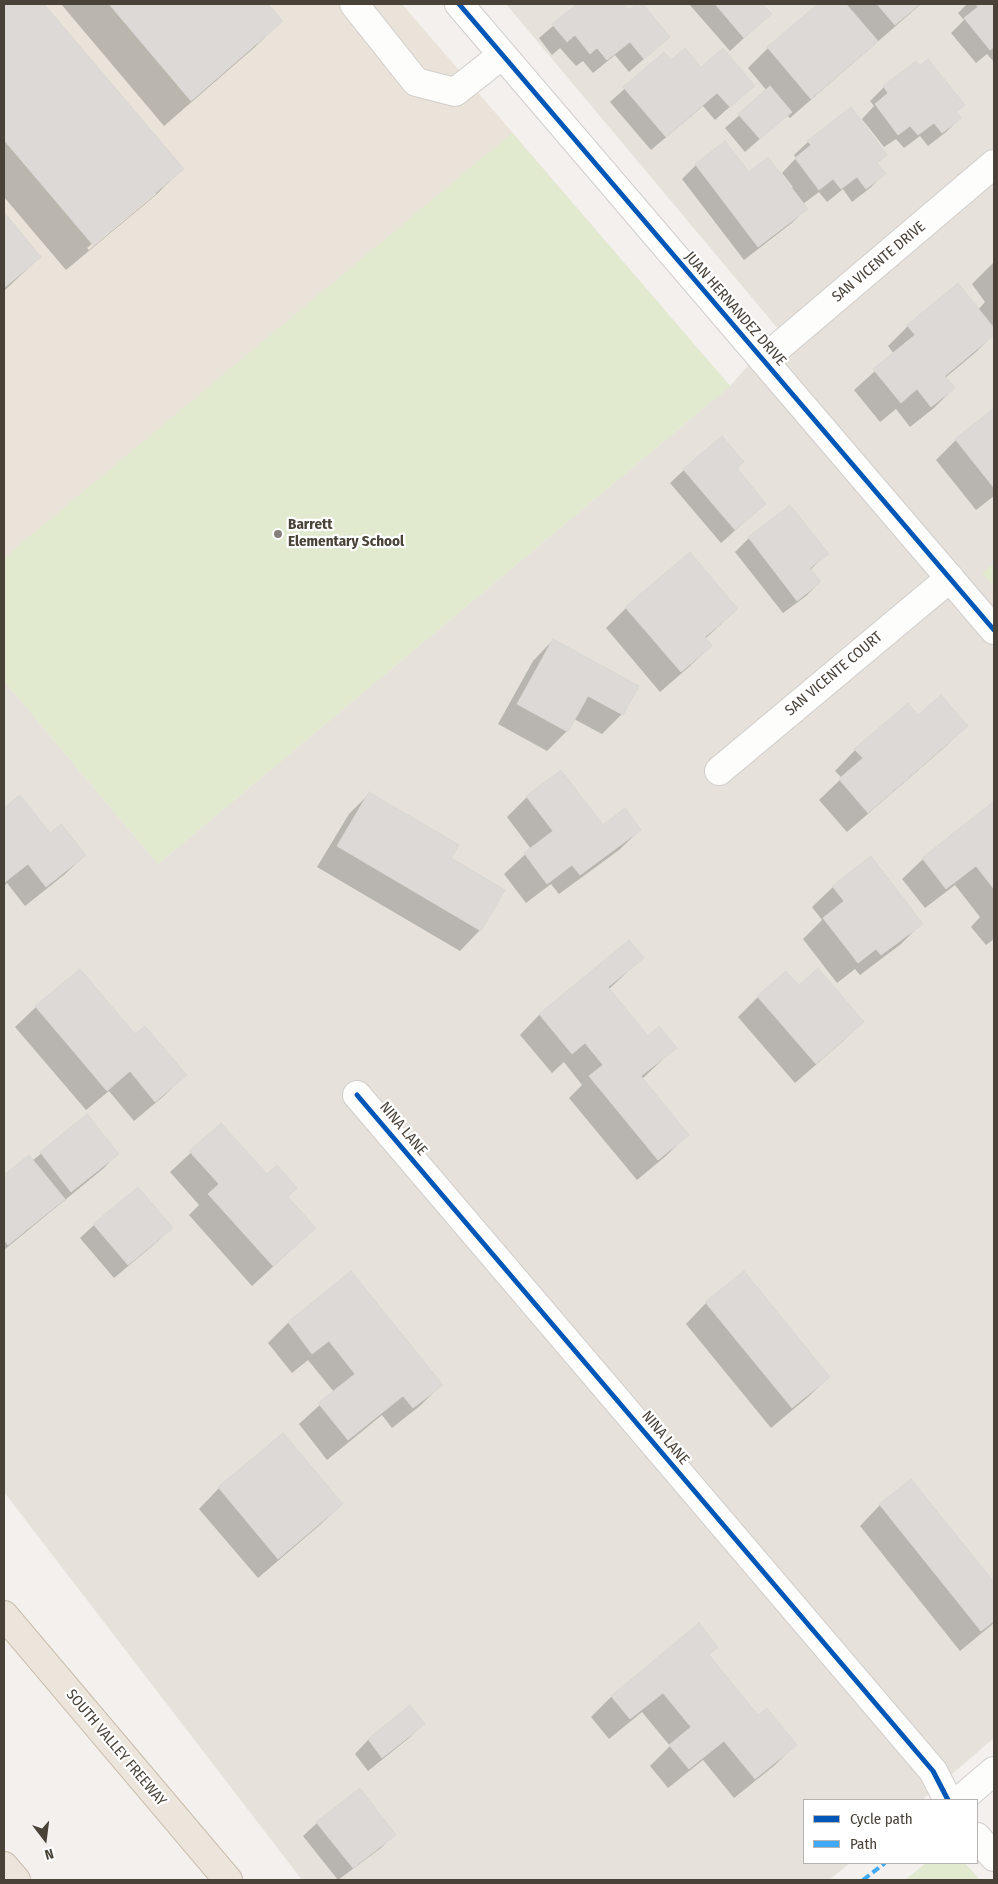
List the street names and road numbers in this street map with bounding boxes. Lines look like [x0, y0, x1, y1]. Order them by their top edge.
street label: SAN VICENTE DRIVE [829, 218, 929, 306]
street label: JUAN HERNANDEZ DRIVE [681, 248, 789, 370]
street label: SAN VICENTE COURT [782, 628, 886, 720]
street label: NINA LANE [375, 1099, 431, 1159]
street label: NINA LANE [637, 1408, 693, 1468]
street label: SOUTH VALLEY FREEWAY [62, 1686, 170, 1810]

